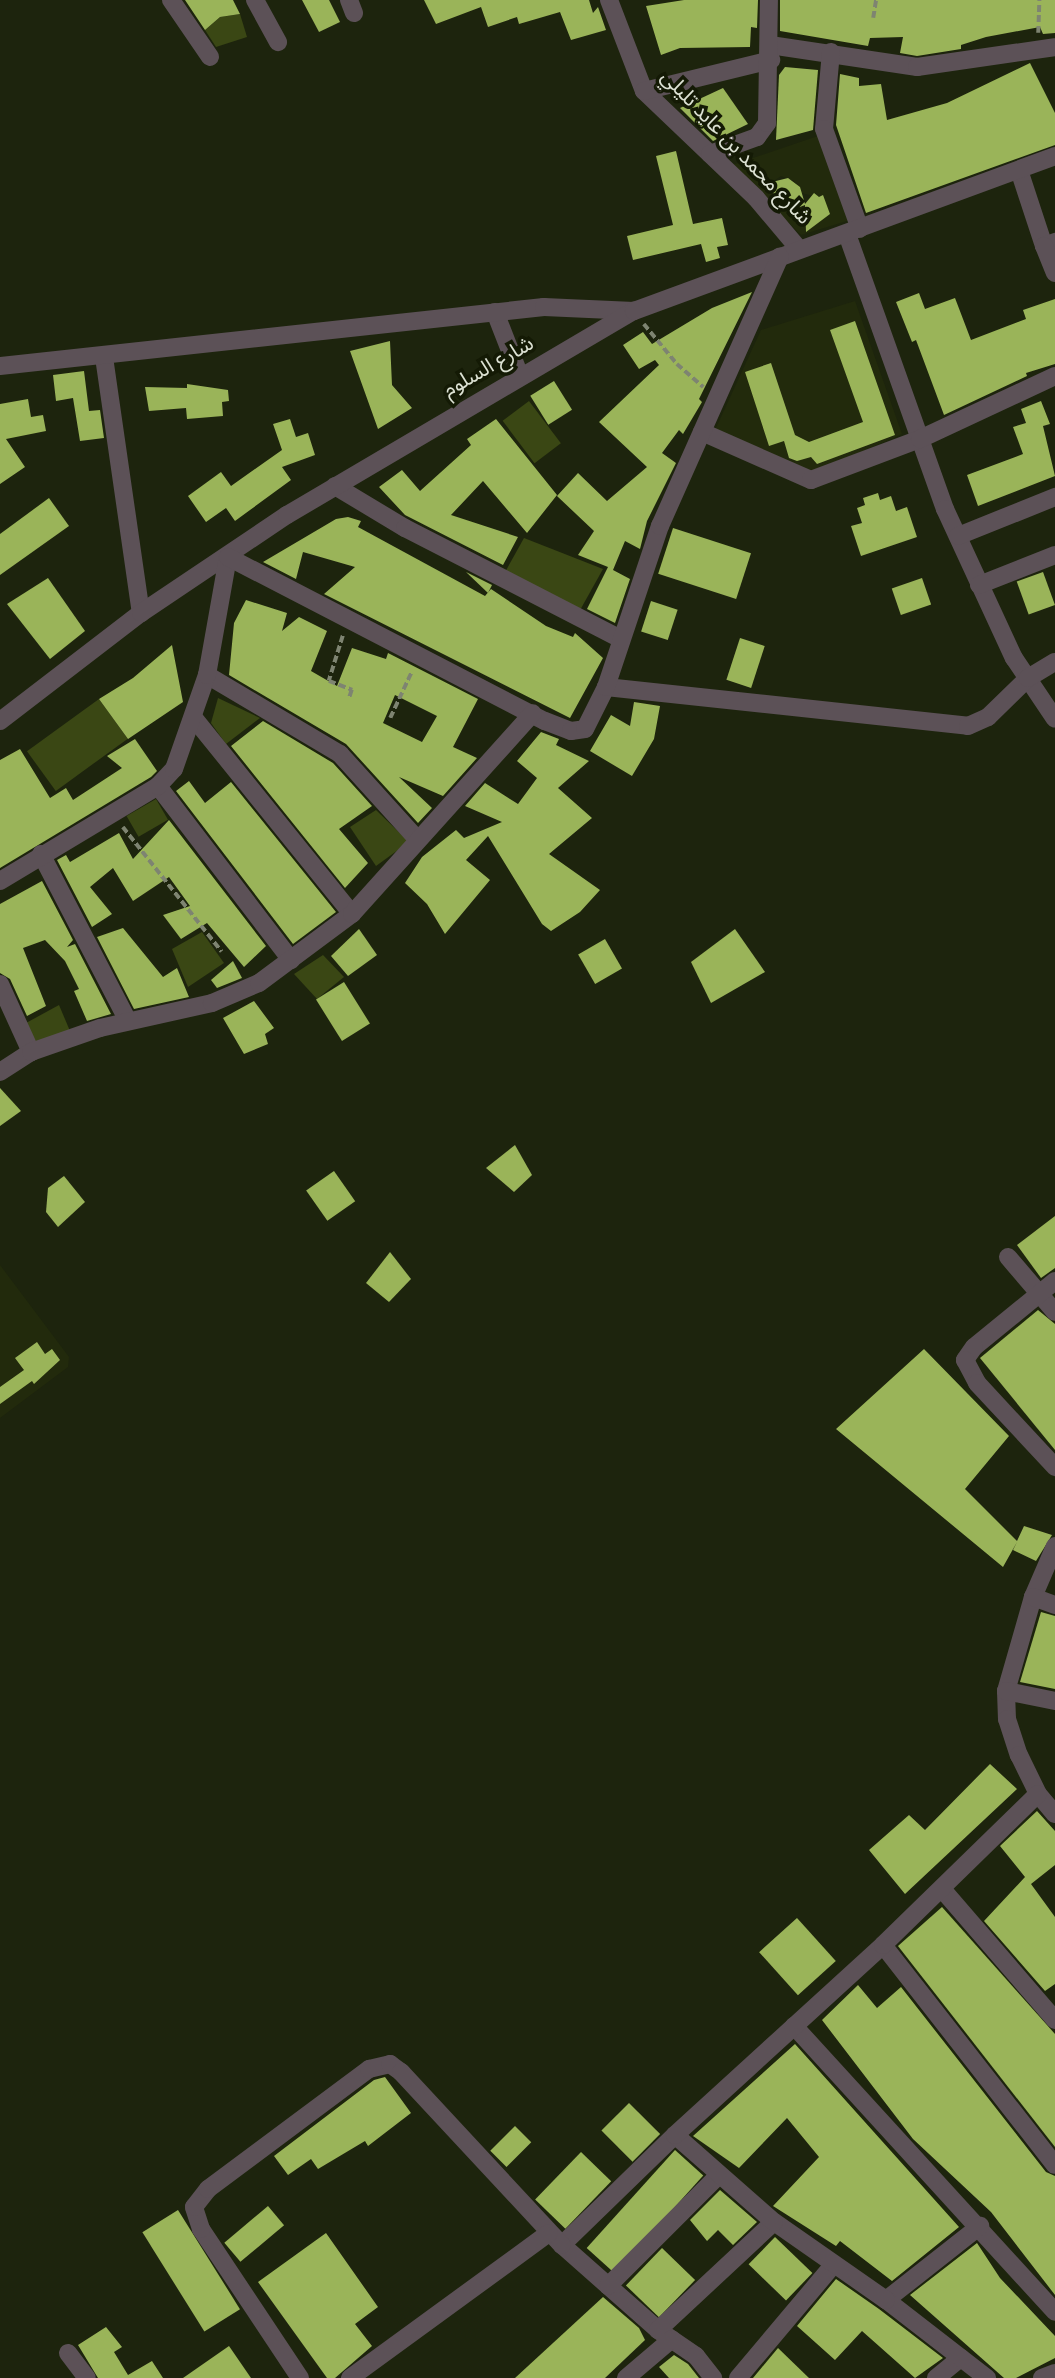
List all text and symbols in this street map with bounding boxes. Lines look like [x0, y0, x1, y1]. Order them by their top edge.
street label: شارع محمد بن عايد تليلي [655, 65, 815, 231]
street label: شارع السلوم [439, 332, 539, 404]

